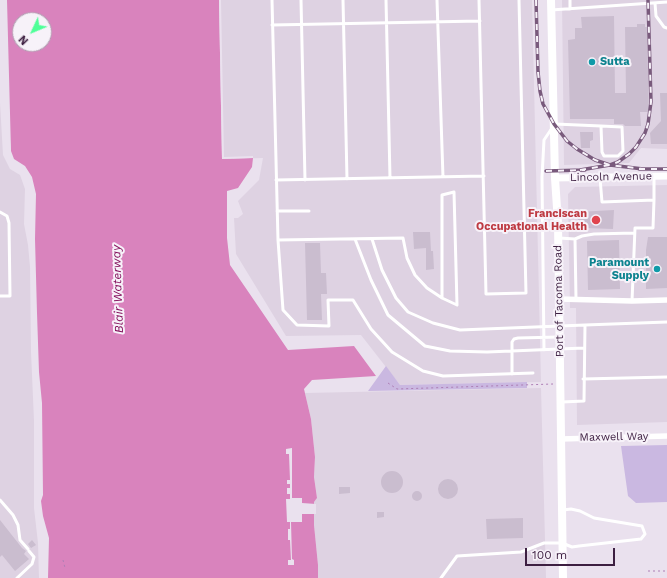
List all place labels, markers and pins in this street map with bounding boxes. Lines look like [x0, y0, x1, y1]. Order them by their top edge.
place label: Sutta [600, 55, 630, 69]
marker: Sutta [587, 57, 597, 67]
place label: Franciscan Occupational Health [476, 207, 587, 233]
marker: Franciscan Occupational Health [590, 214, 602, 226]
place label: Paramount Supply [589, 256, 649, 282]
marker: Paramount Supply [652, 264, 662, 274]

